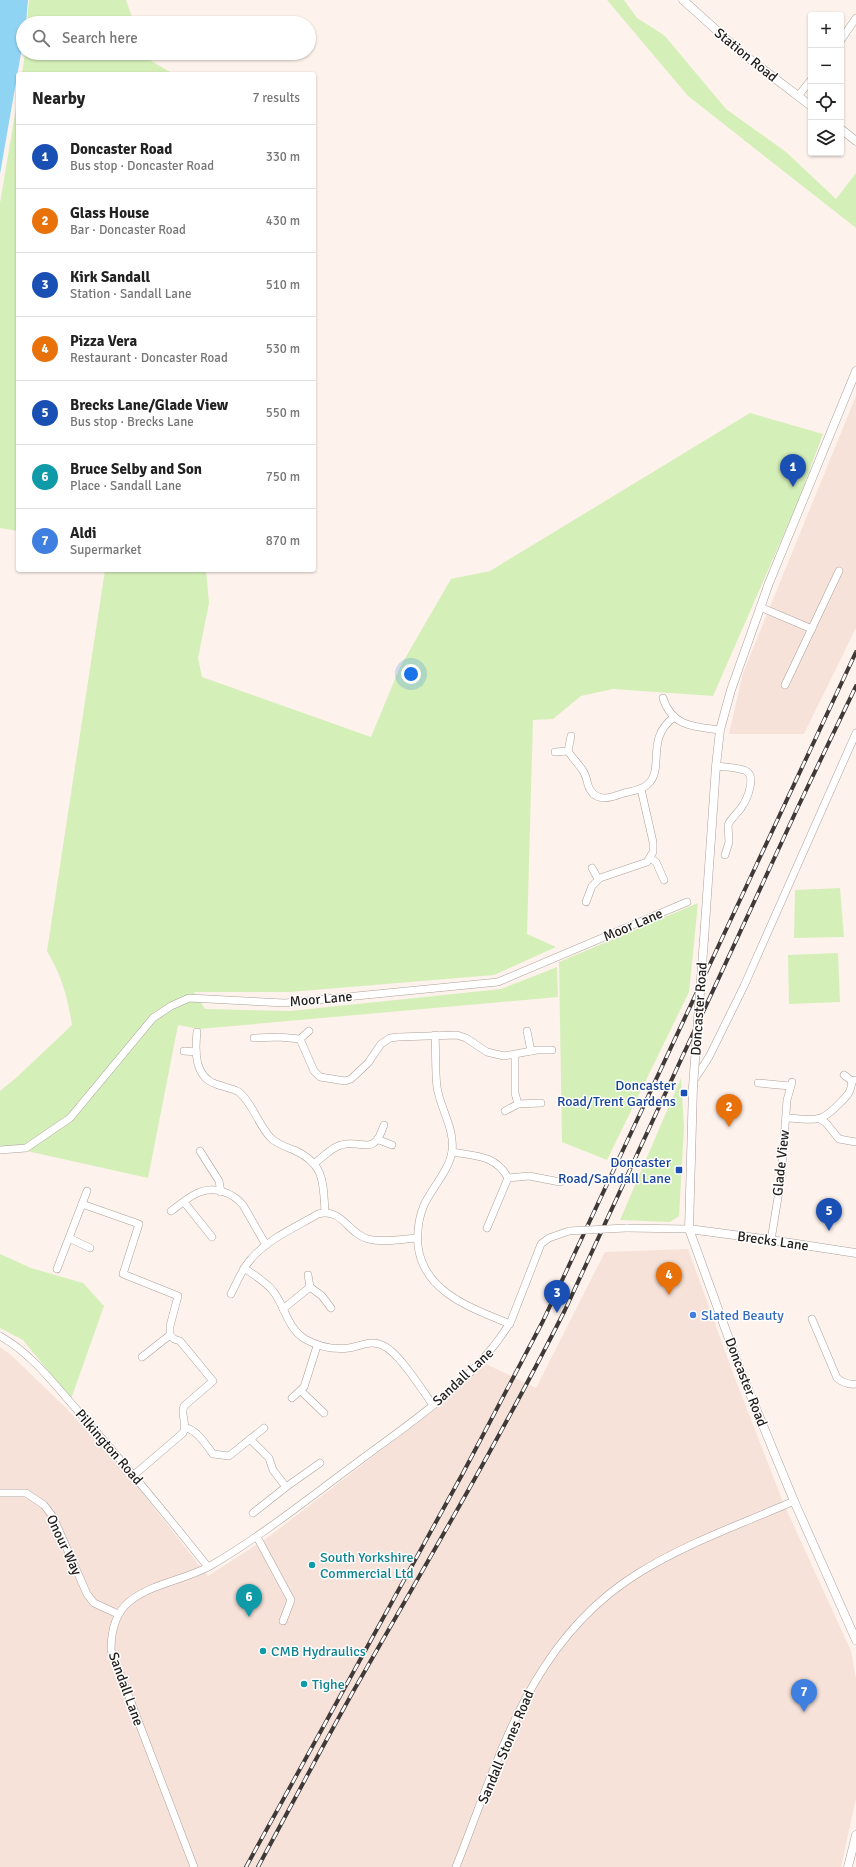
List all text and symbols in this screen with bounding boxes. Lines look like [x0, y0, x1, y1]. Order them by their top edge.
map controls [808, 12, 844, 156]
button: + [808, 12, 844, 48]
search box [16, 16, 316, 60]
street label: Station Road [711, 24, 781, 86]
icon: search [30, 27, 52, 49]
text: Search here [62, 29, 138, 47]
button: − [808, 48, 844, 84]
button: locate [808, 84, 844, 120]
text: Nearby [32, 88, 85, 109]
text: 7 results [252, 90, 300, 106]
button: layers [808, 120, 844, 156]
text: Doncaster Road [70, 140, 172, 158]
text: 1 [41, 149, 49, 165]
text: 330 m [266, 149, 300, 165]
text: Bus stop · Doncaster Road [70, 158, 214, 174]
text: Glass House [70, 204, 149, 222]
text: 2 [41, 213, 49, 229]
text: 430 m [266, 213, 300, 229]
text: Bar · Doncaster Road [70, 222, 186, 238]
text: Kirk Sandall [70, 268, 150, 286]
text: 3 [41, 277, 49, 293]
text: 510 m [266, 277, 300, 293]
text: Station · Sandall Lane [70, 286, 192, 302]
text: Pizza Vera [70, 332, 137, 350]
text: 4 [41, 341, 49, 357]
text: 530 m [266, 341, 300, 357]
text: Restaurant · Doncaster Road [70, 350, 228, 366]
text: Brecks Lane/Glade View [70, 396, 228, 414]
text: 5 [41, 405, 49, 421]
text: 550 m [266, 405, 300, 421]
text: Bus stop · Brecks Lane [70, 414, 194, 430]
pin: 1 [780, 454, 806, 487]
text: Bruce Selby and Son [70, 460, 202, 478]
text: 6 [41, 469, 49, 485]
text: 750 m [266, 469, 300, 485]
text: Place · Sandall Lane [70, 478, 182, 494]
text: Aldi [70, 524, 97, 542]
text: 7 [41, 533, 49, 549]
text: 870 m [266, 533, 300, 549]
text: Supermarket [70, 542, 142, 558]
your location [401, 664, 421, 684]
street label: Moor Lane [601, 905, 665, 945]
street label: Doncaster Road [687, 962, 711, 1056]
street label: Moor Lane [289, 988, 353, 1010]
place label: Doncaster Road/Trent Gardens [557, 1077, 677, 1110]
marker: Doncaster Road/Trent Gardens [679, 1088, 689, 1098]
pin: 2 [716, 1094, 742, 1127]
street label: Glade View [769, 1129, 793, 1197]
place label: Doncaster Road/Sandall Lane [558, 1154, 672, 1187]
marker: Doncaster Road/Sandall Lane [674, 1165, 684, 1175]
pin: 5 [816, 1198, 842, 1231]
street label: Brecks Lane [736, 1228, 810, 1254]
pin: 4 [656, 1262, 682, 1295]
pin: 3 [544, 1280, 570, 1313]
place label: Slated Beauty [701, 1307, 784, 1324]
marker: Slated Beauty [688, 1310, 698, 1320]
street label: Doncaster Road [721, 1335, 771, 1429]
street label: Sandall Lane [429, 1344, 497, 1410]
street label: Pilkington Road [72, 1406, 146, 1488]
street label: Onour Way [43, 1512, 86, 1578]
place label: South Yorkshire Commercial Ltd [320, 1549, 414, 1582]
marker: South Yorkshire Commercial Ltd [307, 1560, 317, 1570]
pin: 6 [236, 1584, 262, 1617]
place label: CMB Hydraulics [271, 1643, 366, 1660]
marker: CMB Hydraulics [258, 1646, 268, 1656]
street label: Sandall Lane [105, 1650, 147, 1728]
place label: Tighe [312, 1676, 345, 1693]
marker: Tighe [299, 1679, 309, 1689]
pin: 7 [791, 1679, 817, 1712]
street label: Sandall Stones Road [474, 1688, 538, 1806]

